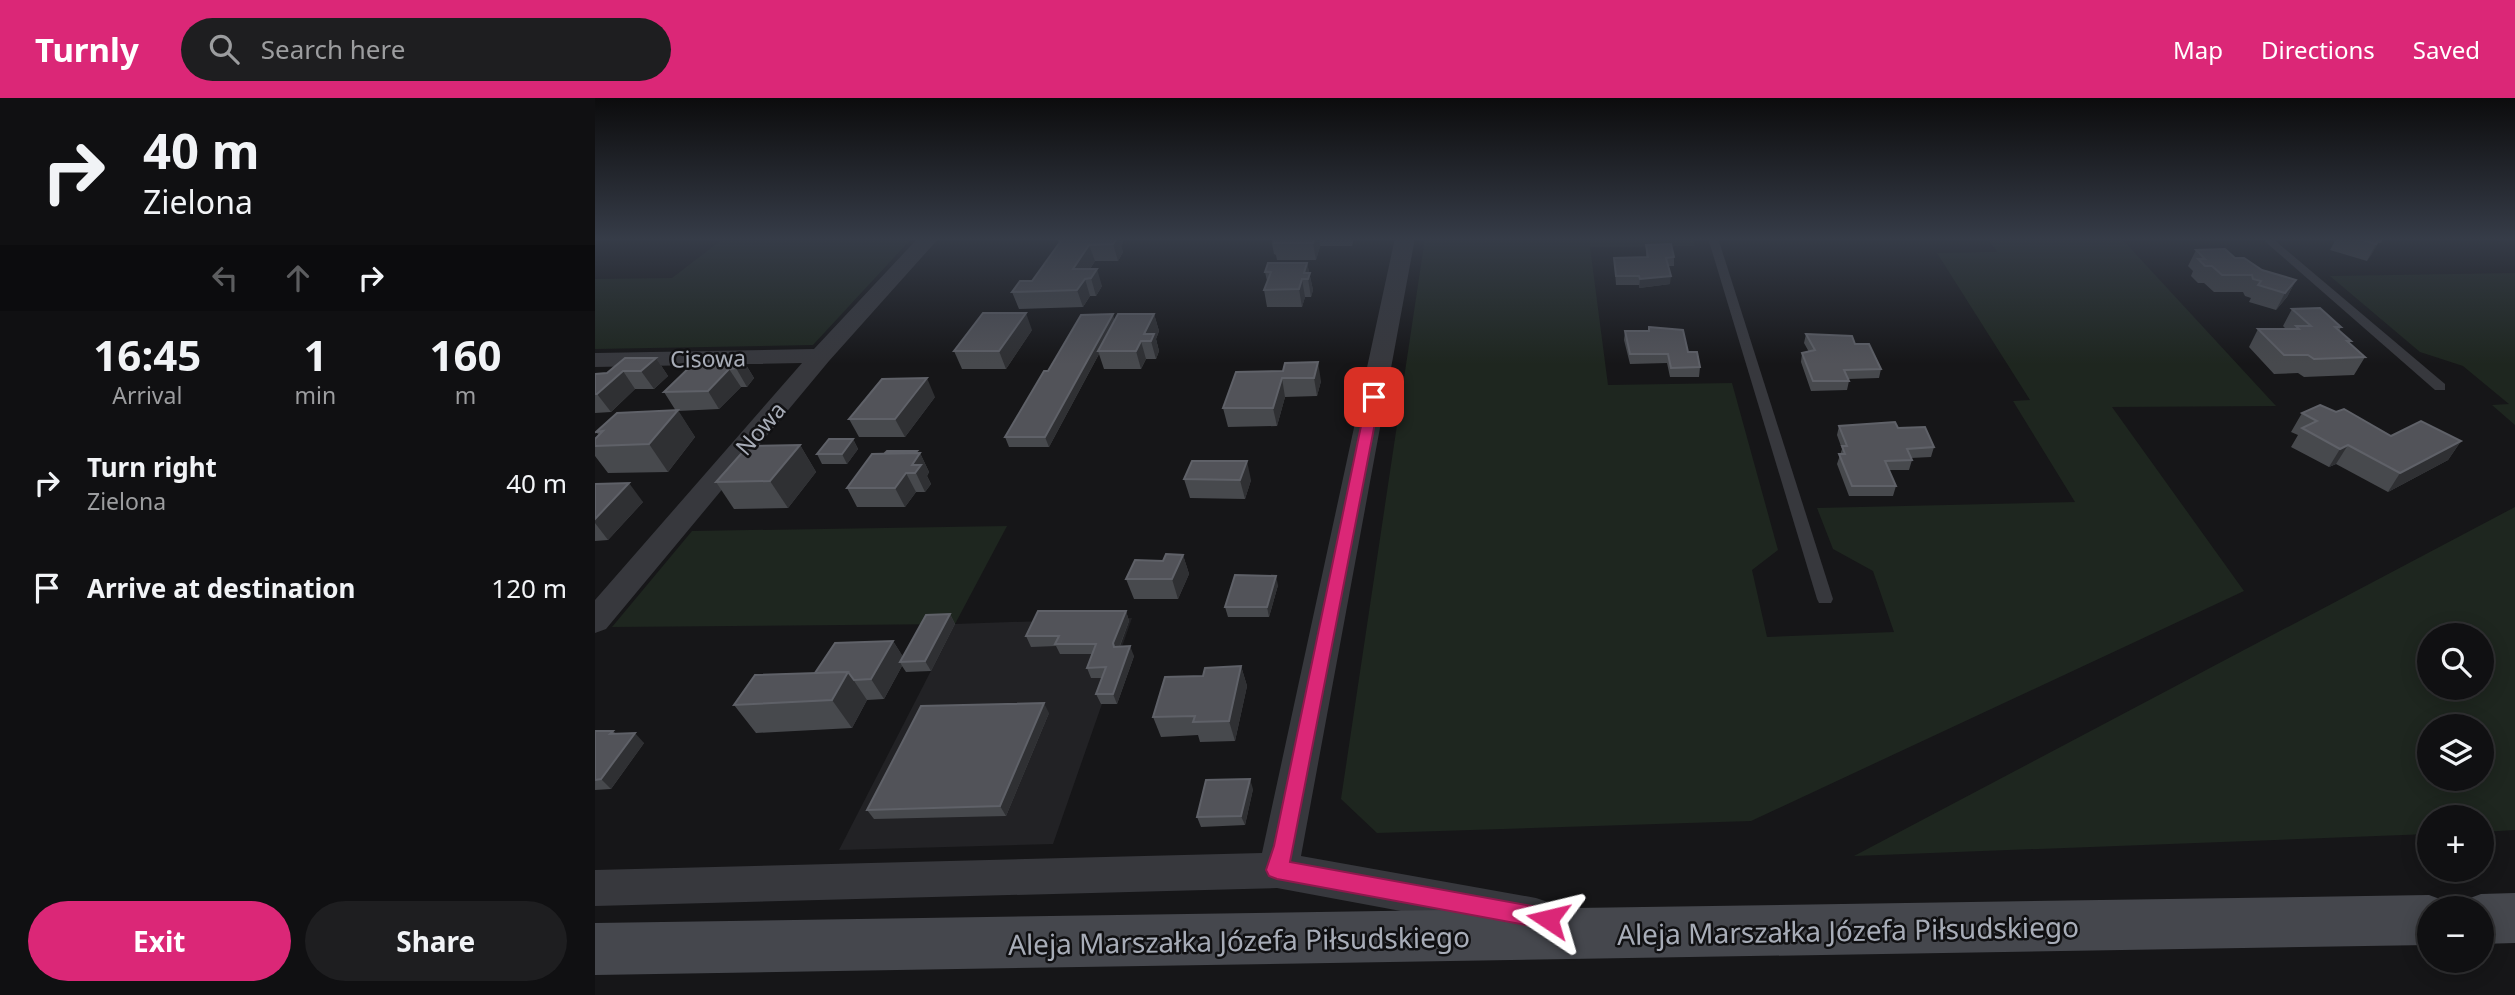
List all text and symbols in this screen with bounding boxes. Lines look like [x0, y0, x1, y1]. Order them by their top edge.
search box [181, 18, 671, 81]
text: Turnly [35, 27, 139, 72]
icon: search [205, 30, 243, 68]
text: Search here [261, 31, 405, 67]
text: Map [2173, 33, 2223, 66]
text: Directions [2261, 33, 2375, 66]
text: Saved [2413, 33, 2480, 66]
text: 40 m [143, 117, 260, 183]
icon: right [28, 126, 119, 217]
text: Zielona [143, 180, 253, 223]
icon: left [206, 259, 244, 297]
icon: ahead [279, 259, 317, 297]
icon: right [352, 259, 390, 297]
text: 16:45 [93, 326, 201, 383]
text: 1 [303, 326, 327, 383]
text: 160 [430, 326, 502, 383]
street label: Cisowa [670, 341, 746, 375]
pin [1344, 367, 1404, 427]
icon: arrive [1355, 378, 1393, 416]
text: Arrival [112, 379, 182, 411]
text: min [295, 379, 336, 411]
text: m [455, 379, 476, 411]
street label: Nowa [728, 394, 792, 462]
text: Turn right [87, 449, 217, 485]
icon: right [28, 464, 66, 502]
text: 40 m [506, 465, 567, 501]
text: Zielona [87, 485, 166, 517]
icon: arrive [28, 569, 66, 607]
text: Arrive at destination [87, 570, 356, 606]
text: 120 m [491, 570, 567, 606]
map controls [2417, 623, 2494, 973]
button: search [2417, 623, 2494, 700]
button: layers [2417, 714, 2494, 791]
button: + [2417, 805, 2494, 882]
position arrow [1511, 882, 1585, 956]
button: − [2417, 896, 2494, 973]
button: Exit [28, 901, 291, 981]
button: Share [305, 901, 567, 981]
street label: Aleja Marszałka Józefa Piłsudskiego [1617, 907, 2079, 953]
street label: Aleja Marszałka Józefa Piłsudskiego [1008, 917, 1470, 963]

